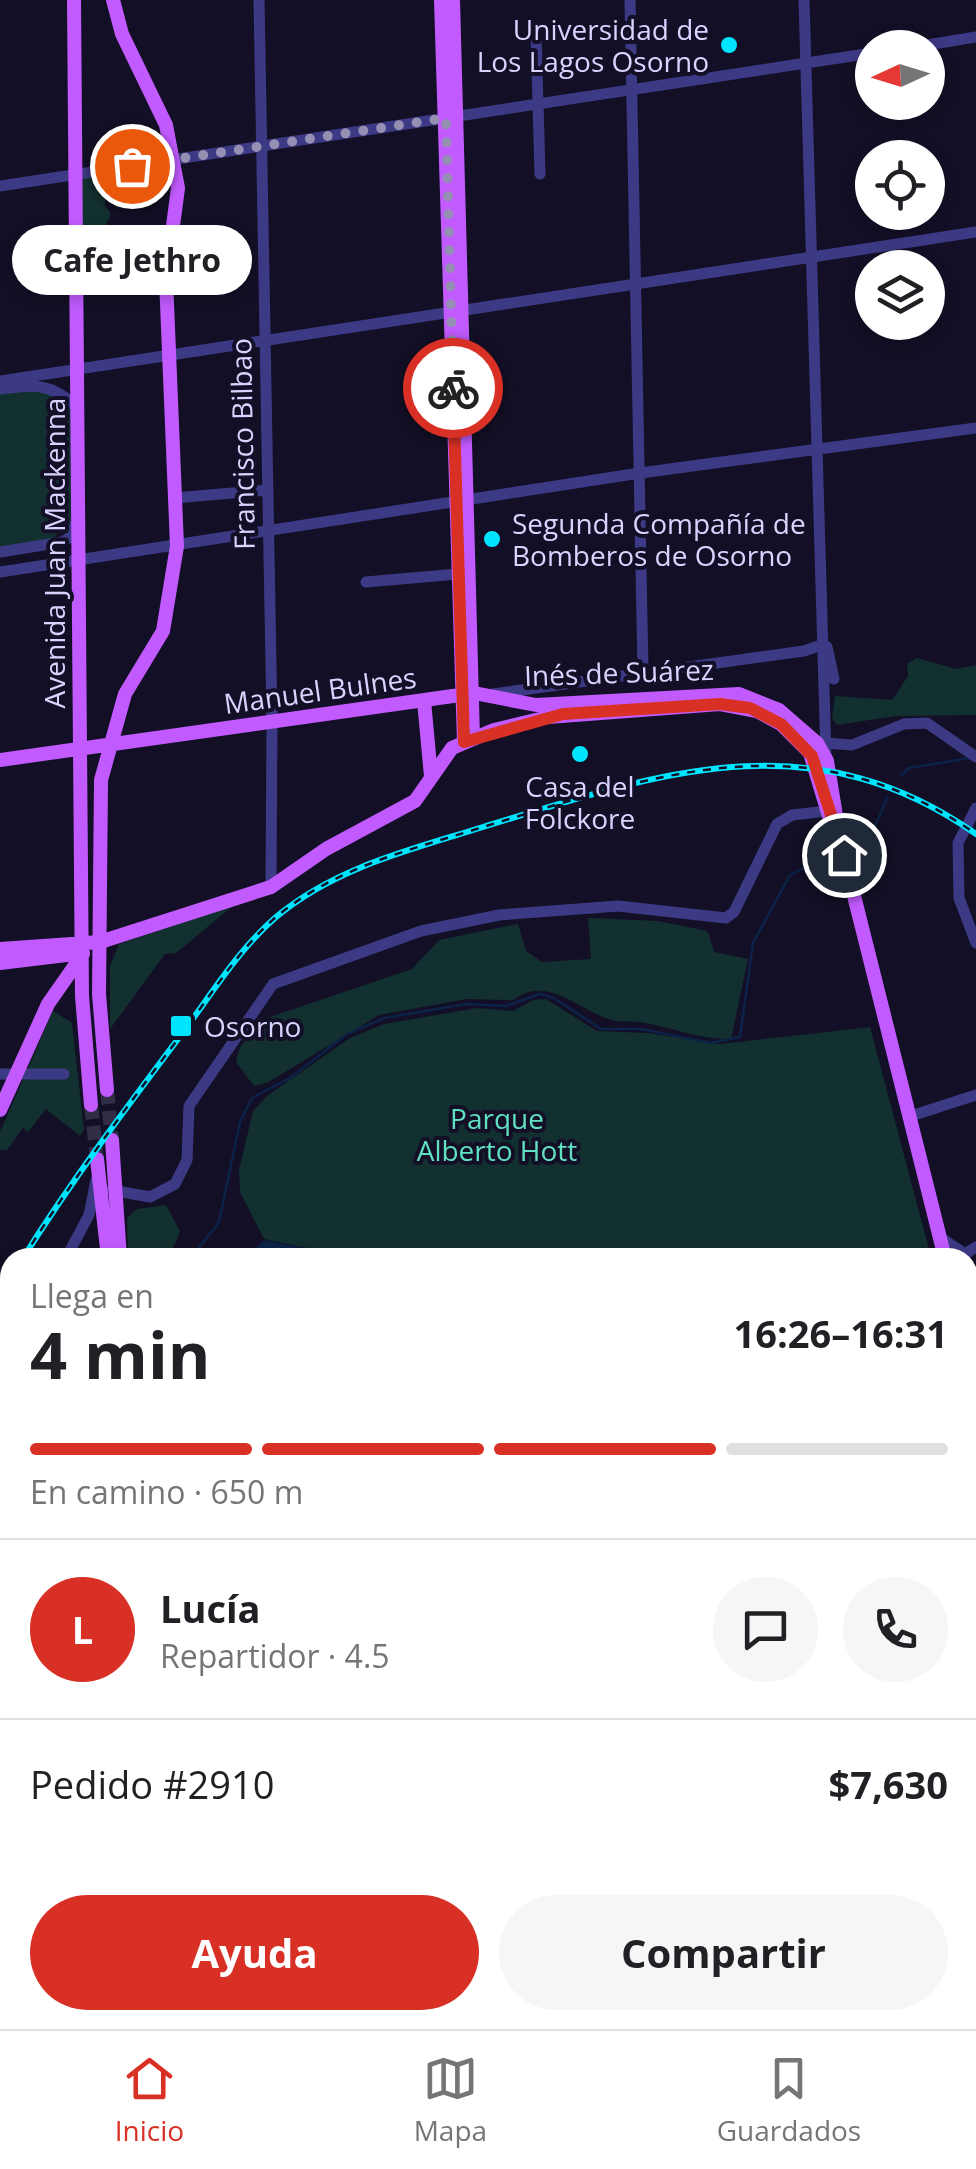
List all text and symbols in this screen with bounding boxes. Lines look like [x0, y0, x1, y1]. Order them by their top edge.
place label: Universidad de Los Lagos Osorno [477, 10, 709, 80]
north arrow [855, 30, 945, 120]
map controls [855, 30, 945, 340]
marker: Universidad de Los Lagos Osorno [718, 34, 740, 56]
pin [90, 124, 175, 209]
icon: bag [105, 139, 160, 194]
button: locate [855, 140, 945, 230]
callout: Cafe Jethro [12, 226, 252, 296]
text: Cafe Jethro [43, 238, 221, 281]
button: layers [855, 250, 945, 340]
street label: Francisco Bilbao [221, 338, 263, 550]
courier [403, 338, 503, 438]
icon: bike [426, 361, 481, 416]
street label: Avenida Juan Mackenna [35, 398, 73, 708]
place label: Segunda Compañía de Bomberos de Osorno [512, 504, 806, 574]
marker: Segunda Compañía de Bomberos de Osorno [481, 528, 503, 550]
street label: Inés de Suárez [523, 650, 715, 694]
street label: Manuel Bulnes [221, 658, 419, 722]
marker: Casa del Folckore [569, 743, 591, 765]
place label: Casa del Folckore [525, 767, 635, 837]
pin [802, 813, 887, 898]
icon: home [817, 828, 872, 883]
place label: Osorno [204, 1007, 301, 1045]
marker: Osorno [168, 1013, 194, 1039]
park label: Parque Alberto Hott [417, 1099, 577, 1169]
text: Llega en [30, 1274, 154, 1317]
text: 16:26–16:31 [734, 1307, 948, 1359]
text: 4 min [30, 1310, 210, 1398]
text: En camino · 650 m [30, 1470, 303, 1513]
button: chat [713, 1577, 818, 1682]
button: phone [843, 1577, 948, 1682]
text: Lucía [160, 1582, 261, 1634]
text: L [72, 1603, 93, 1655]
text: Repartidor · 4.5 [160, 1634, 390, 1677]
text: Pedido #2910 [30, 1758, 274, 1810]
text: $7,630 [829, 1758, 948, 1810]
button: Ayuda [30, 1895, 479, 2010]
button: Compartir [499, 1895, 948, 2010]
tab: Inicio [115, 2051, 184, 2149]
tab: Mapa [414, 2051, 487, 2149]
tab: Guardados [717, 2051, 861, 2149]

